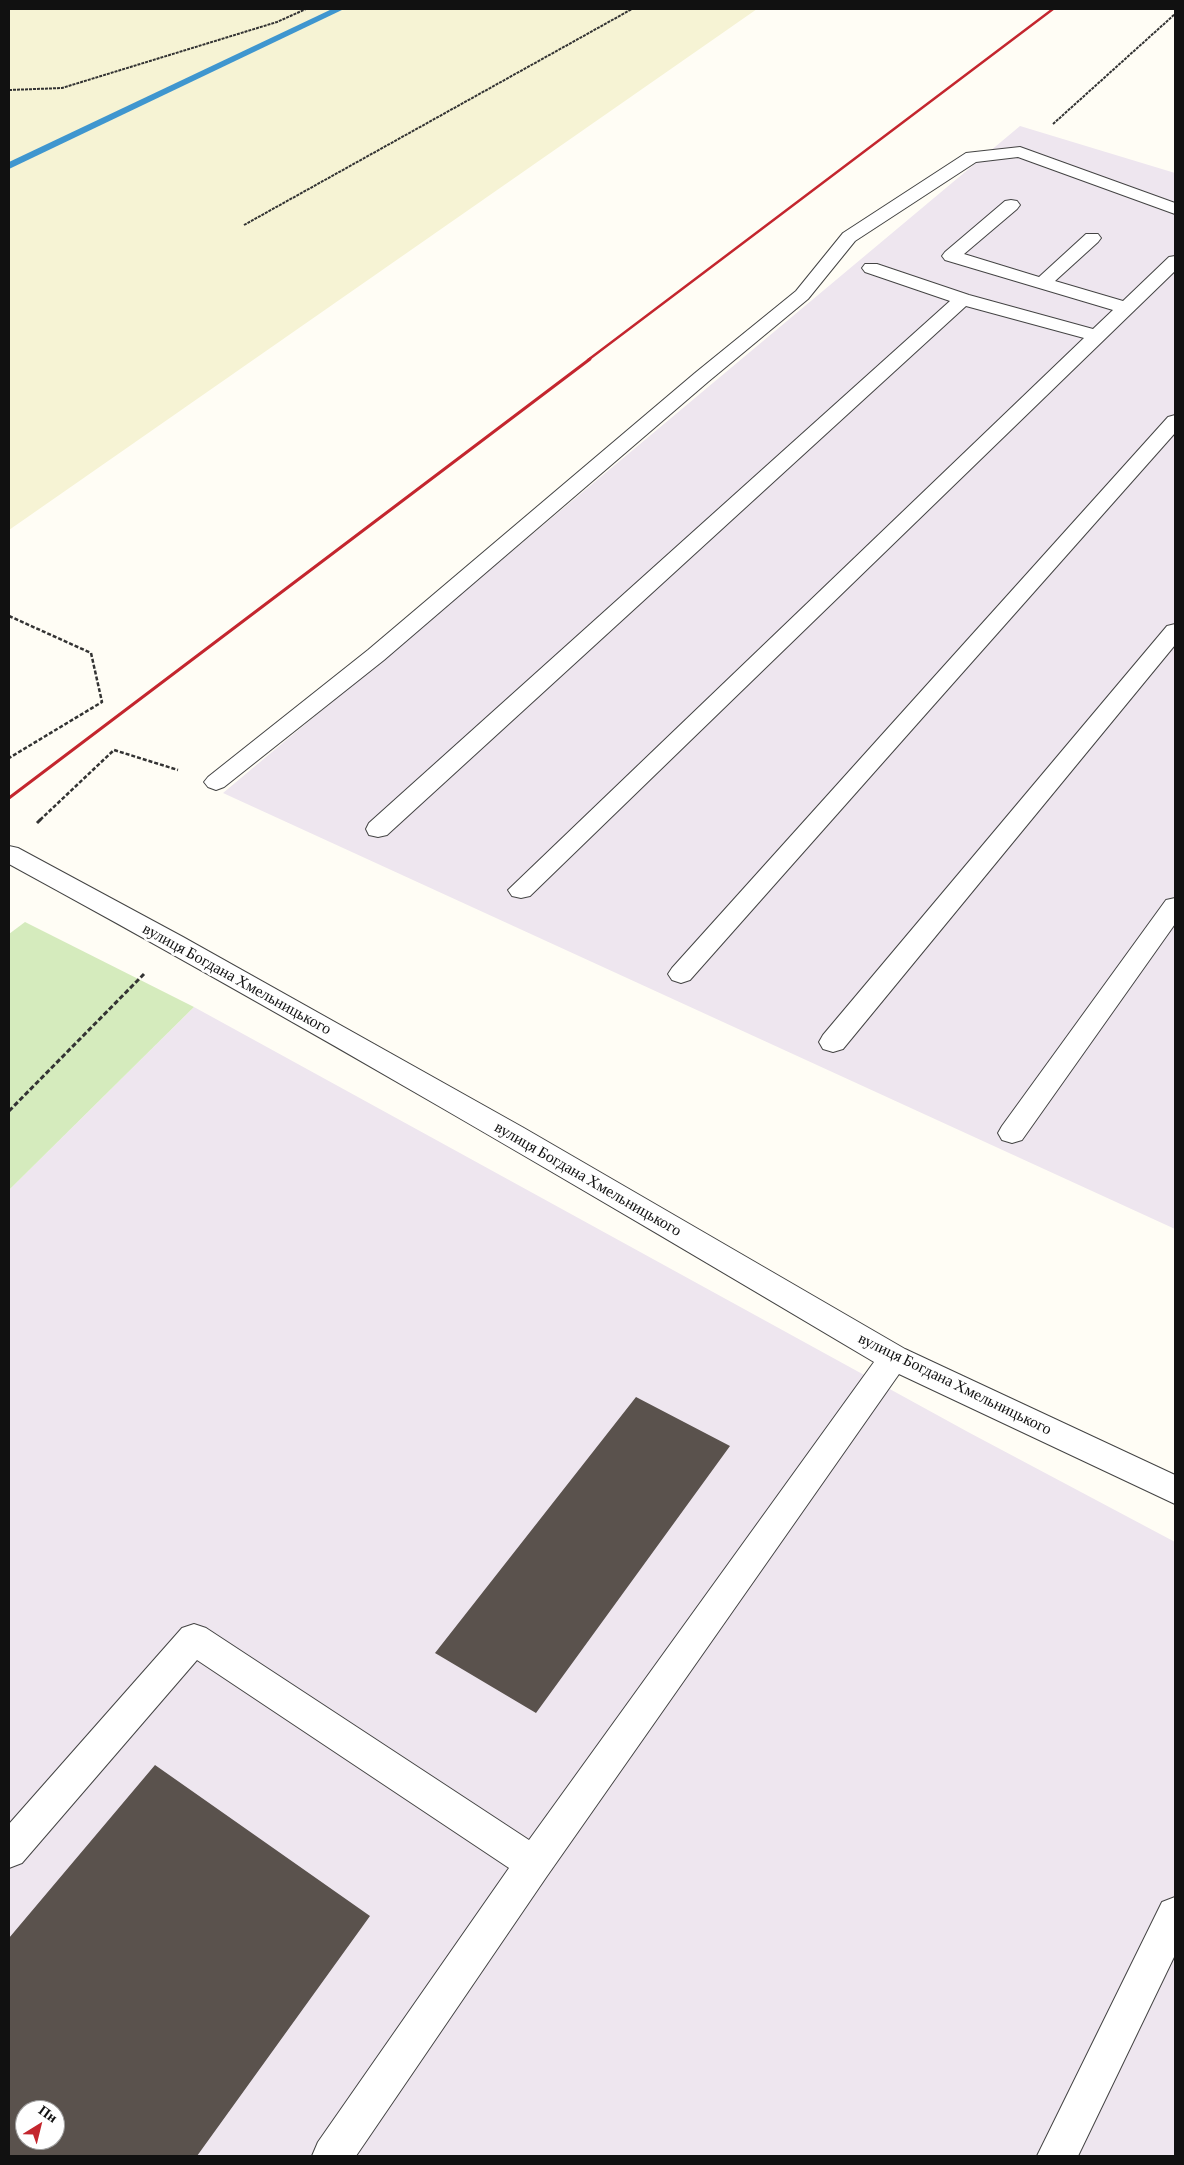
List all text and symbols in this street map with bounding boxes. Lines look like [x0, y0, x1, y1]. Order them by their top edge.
street label: вулиця Богдана Хмельницького [139, 919, 335, 1039]
street label: вулиця Богдана Хмельницького [491, 1117, 685, 1241]
street label: вулиця Богдана Хмельницького [855, 1329, 1055, 1439]
north arrow [15, 2100, 65, 2150]
text: Пн [36, 2102, 61, 2126]

